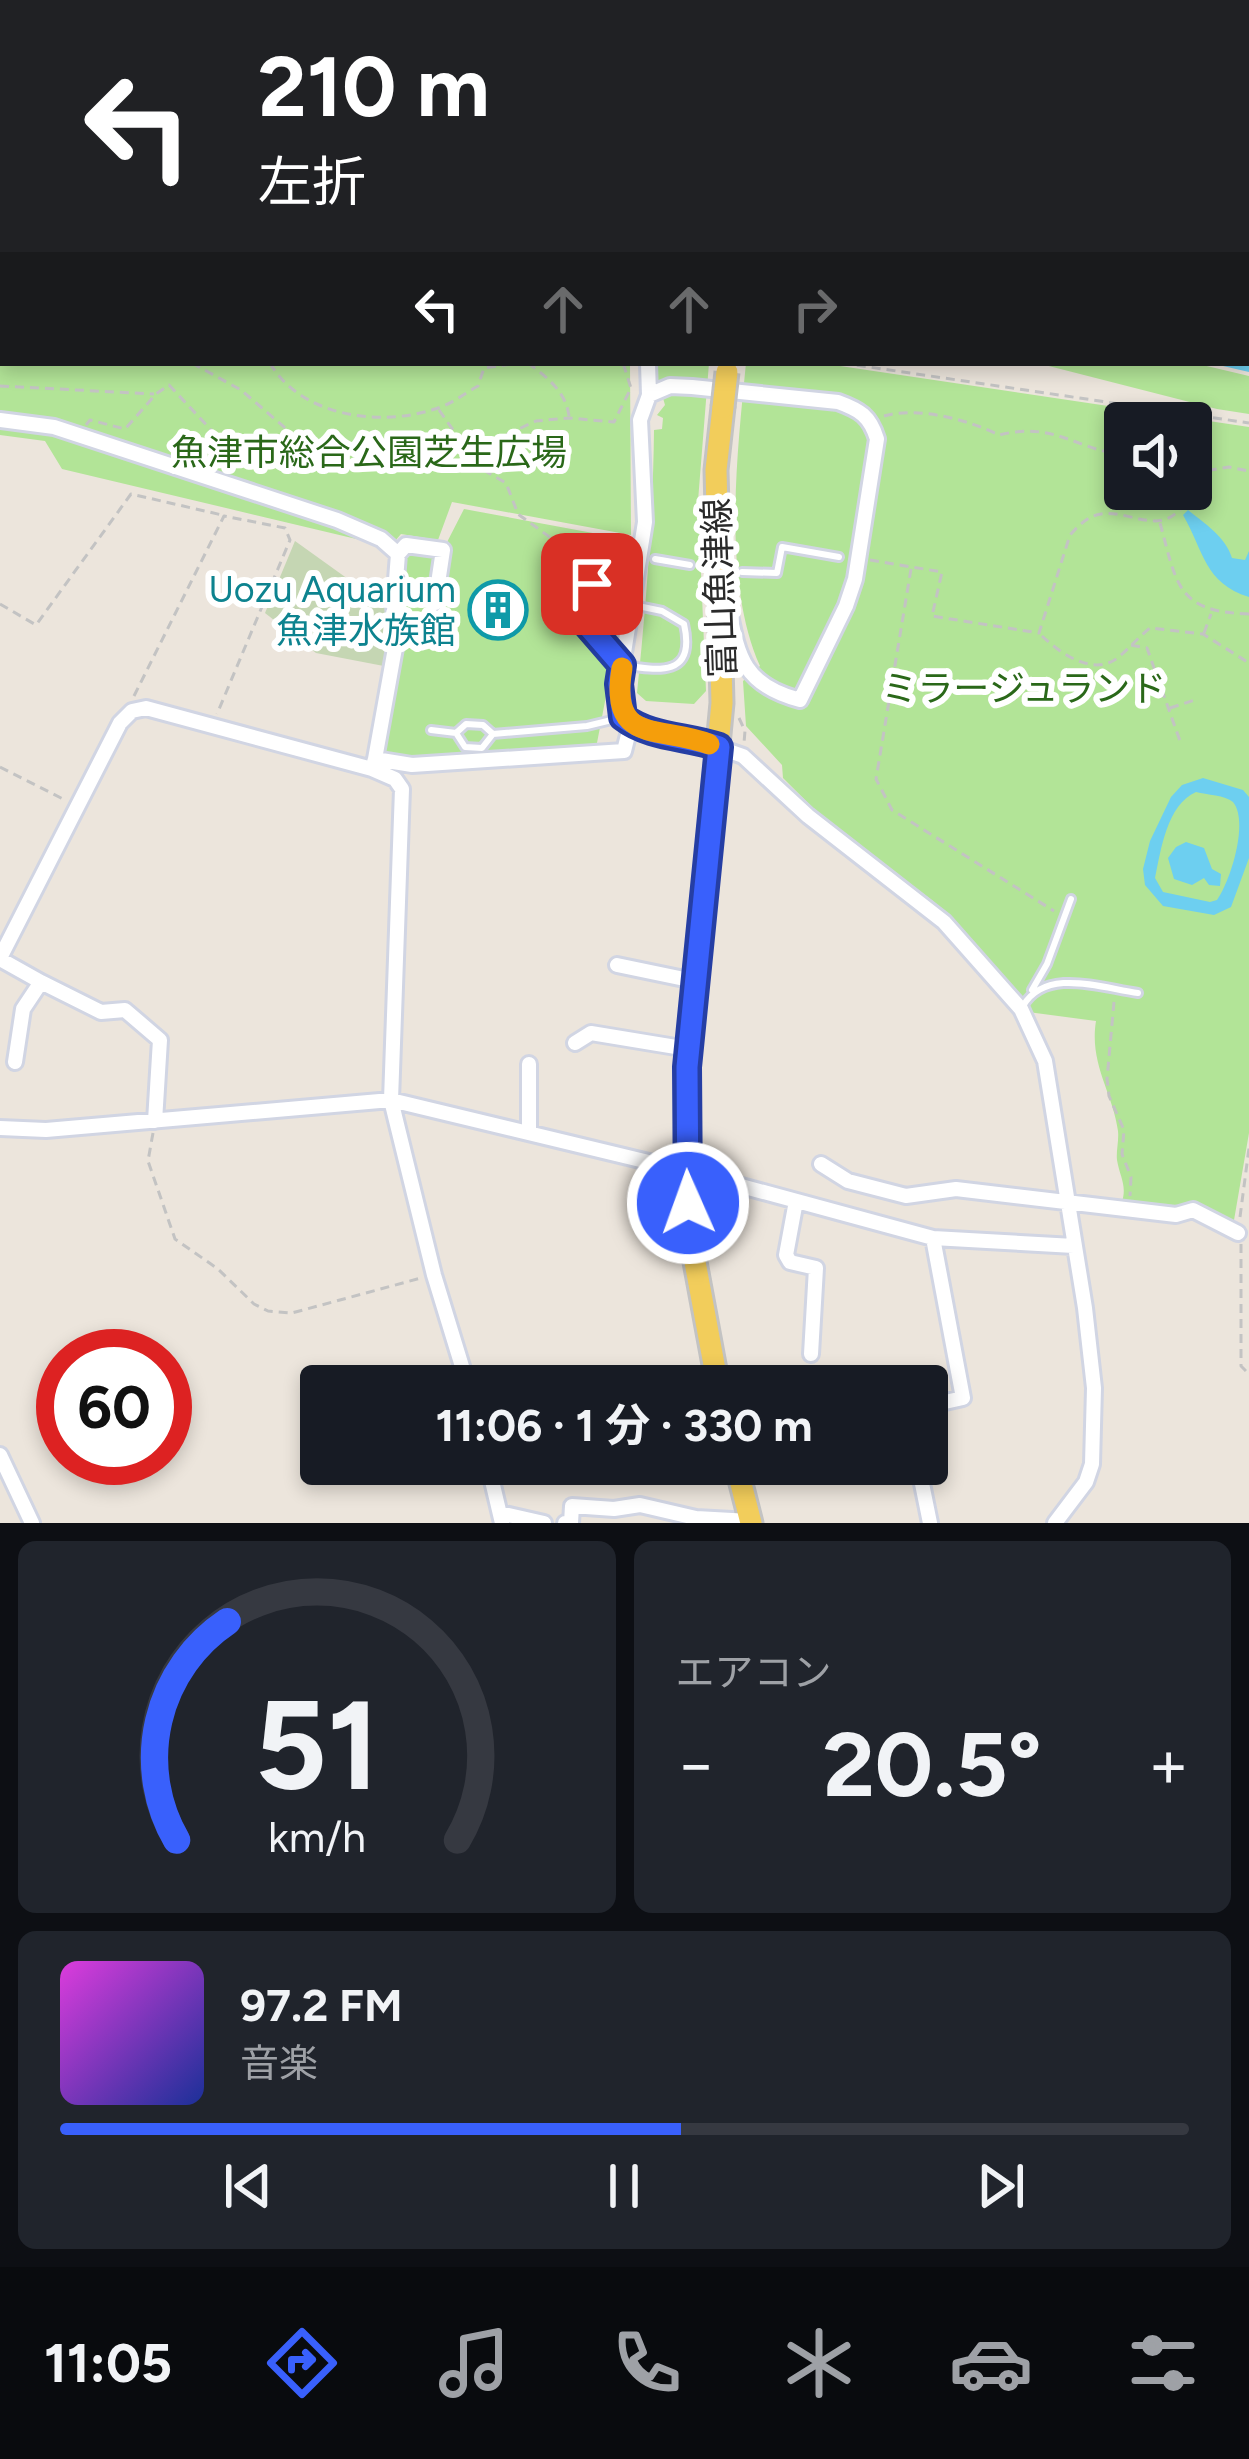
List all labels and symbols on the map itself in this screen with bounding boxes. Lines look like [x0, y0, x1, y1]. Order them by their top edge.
park label: 魚津市総合公園芝生広場 [171, 431, 567, 474]
street label: 富山魚津線 [695, 497, 744, 679]
pin [541, 533, 643, 635]
place label: Uozu Aquarium 魚津水族館 [208, 568, 456, 652]
building icon: Uozu Aquarium 魚津水族館 [467, 579, 529, 641]
park label: ミラージュランド [882, 667, 1166, 710]
position arrow [625, 1140, 751, 1266]
speed limit sign: 60 [36, 1329, 192, 1485]

